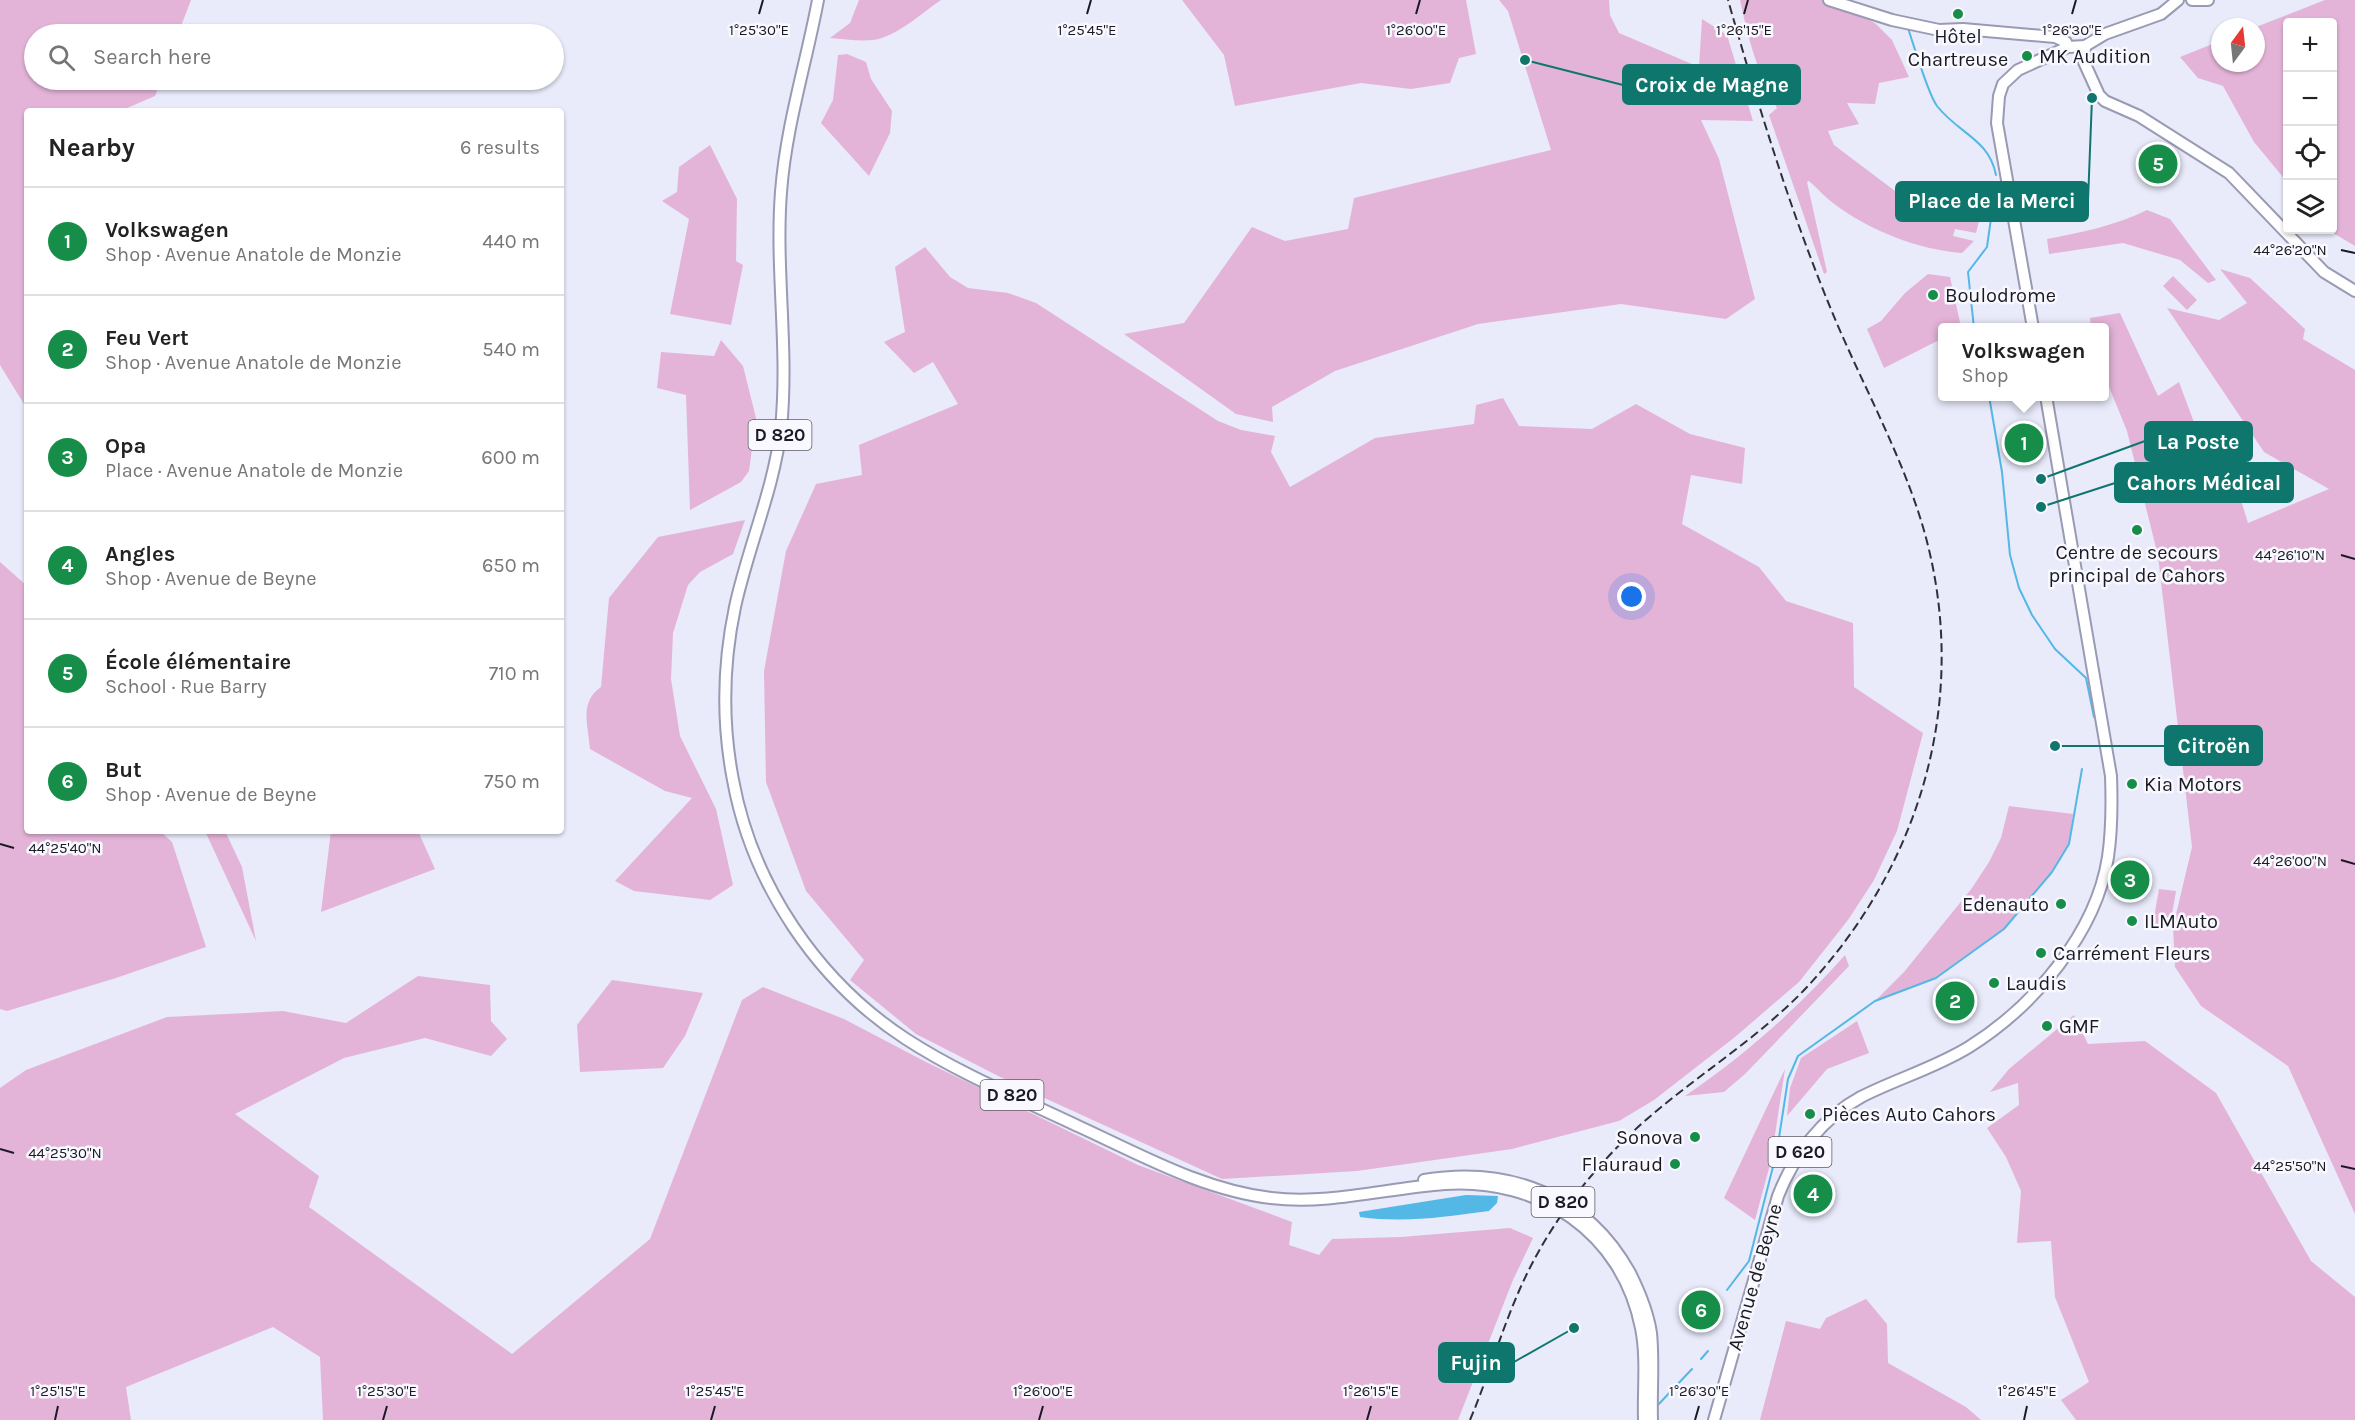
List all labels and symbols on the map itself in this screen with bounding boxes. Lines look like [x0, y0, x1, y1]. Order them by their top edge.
marker: Hôtel Chartreuse [1951, 7, 1965, 21]
north arrow [2211, 18, 2265, 72]
text: 1°25'30"E [729, 21, 789, 39]
text: 1°25'45"E [1057, 21, 1117, 39]
text: 1°26'00"E [1386, 21, 1446, 39]
text: 1°26'15"E [1716, 21, 1772, 39]
text: 1°26'30"E [2042, 21, 2102, 39]
place label: Hôtel Chartreuse [1908, 25, 2008, 71]
place label: MK Audition [2039, 45, 2151, 68]
marker: MK Audition [2020, 49, 2034, 63]
callout: Croix de Magne [1623, 65, 1800, 104]
text: Croix de Magne [1635, 73, 1789, 97]
pin: 5 [2138, 142, 2178, 186]
callout: Place de la Merci [1896, 182, 2088, 221]
text: Place de la Merci [1908, 189, 2076, 213]
text: 44°26'20"N [2253, 241, 2327, 259]
place label: Boulodrome [1945, 284, 2056, 307]
marker: Boulodrome [1926, 288, 1940, 302]
road number: D 820 [748, 420, 812, 450]
pin: 1 [2004, 420, 2044, 466]
callout: La Poste [2145, 422, 2252, 461]
text: La Poste [2157, 430, 2239, 454]
callout: Cahors Médical [2115, 463, 2293, 502]
text: Cahors Médical [2127, 471, 2281, 495]
marker: Centre de secours principal de Cahors [2130, 523, 2144, 537]
place label: Centre de secours principal de Cahors [2048, 541, 2226, 587]
text: 44°26'10"N [2255, 546, 2325, 564]
your location [1617, 582, 1646, 611]
callout: Citroën [2165, 726, 2262, 765]
text: Citroën [2178, 734, 2250, 758]
place label: Kia Motors [2144, 773, 2242, 796]
marker: Kia Motors [2125, 777, 2139, 791]
text: 44°25'40"N [28, 839, 102, 857]
text: 44°26'00"N [2253, 852, 2327, 870]
pin: 3 [2110, 858, 2150, 902]
place label: Edenauto [1962, 893, 2049, 916]
marker: Edenauto [2054, 897, 2068, 911]
place label: ILMAuto [2144, 910, 2218, 933]
marker: ILMAuto [2125, 914, 2139, 928]
place label: Carrément Fleurs [2053, 942, 2211, 965]
marker: Carrément Fleurs [2034, 946, 2048, 960]
place label: Laudis [2006, 972, 2067, 995]
marker: Laudis [1987, 976, 2001, 990]
pin: 2 [1936, 978, 1974, 1024]
place label: GMF [2059, 1015, 2099, 1038]
marker: GMF [2040, 1019, 2054, 1033]
road number: D 820 [980, 1080, 1044, 1110]
place label: Pièces Auto Cahors [1822, 1103, 1996, 1126]
marker: Pièces Auto Cahors [1803, 1107, 1817, 1121]
place label: Sonova [1616, 1126, 1683, 1149]
marker: Sonova [1688, 1130, 1702, 1144]
road number: D 620 [1768, 1137, 1832, 1167]
text: 44°25'30"N [28, 1144, 102, 1162]
place label: Flauraud [1582, 1153, 1663, 1176]
marker: Flauraud [1668, 1157, 1682, 1171]
text: 44°25'50"N [2253, 1157, 2327, 1175]
pin: 4 [1794, 1172, 1832, 1216]
road number: D 820 [1532, 1187, 1594, 1217]
street label: Avenue de Beyne [1723, 1201, 1787, 1353]
pin: 6 [1682, 1288, 1720, 1332]
callout: Fujin [1439, 1343, 1514, 1382]
text: Fujin [1450, 1351, 1502, 1375]
text: 1°25'15"E [30, 1382, 86, 1400]
text: 1°25'30"E [357, 1382, 417, 1400]
text: 1°25'45"E [685, 1382, 745, 1400]
text: 1°26'00"E [1013, 1382, 1073, 1400]
text: 1°26'15"E [1343, 1382, 1399, 1400]
text: 1°26'30"E [1669, 1382, 1729, 1400]
text: 1°26'45"E [1997, 1382, 2057, 1400]

